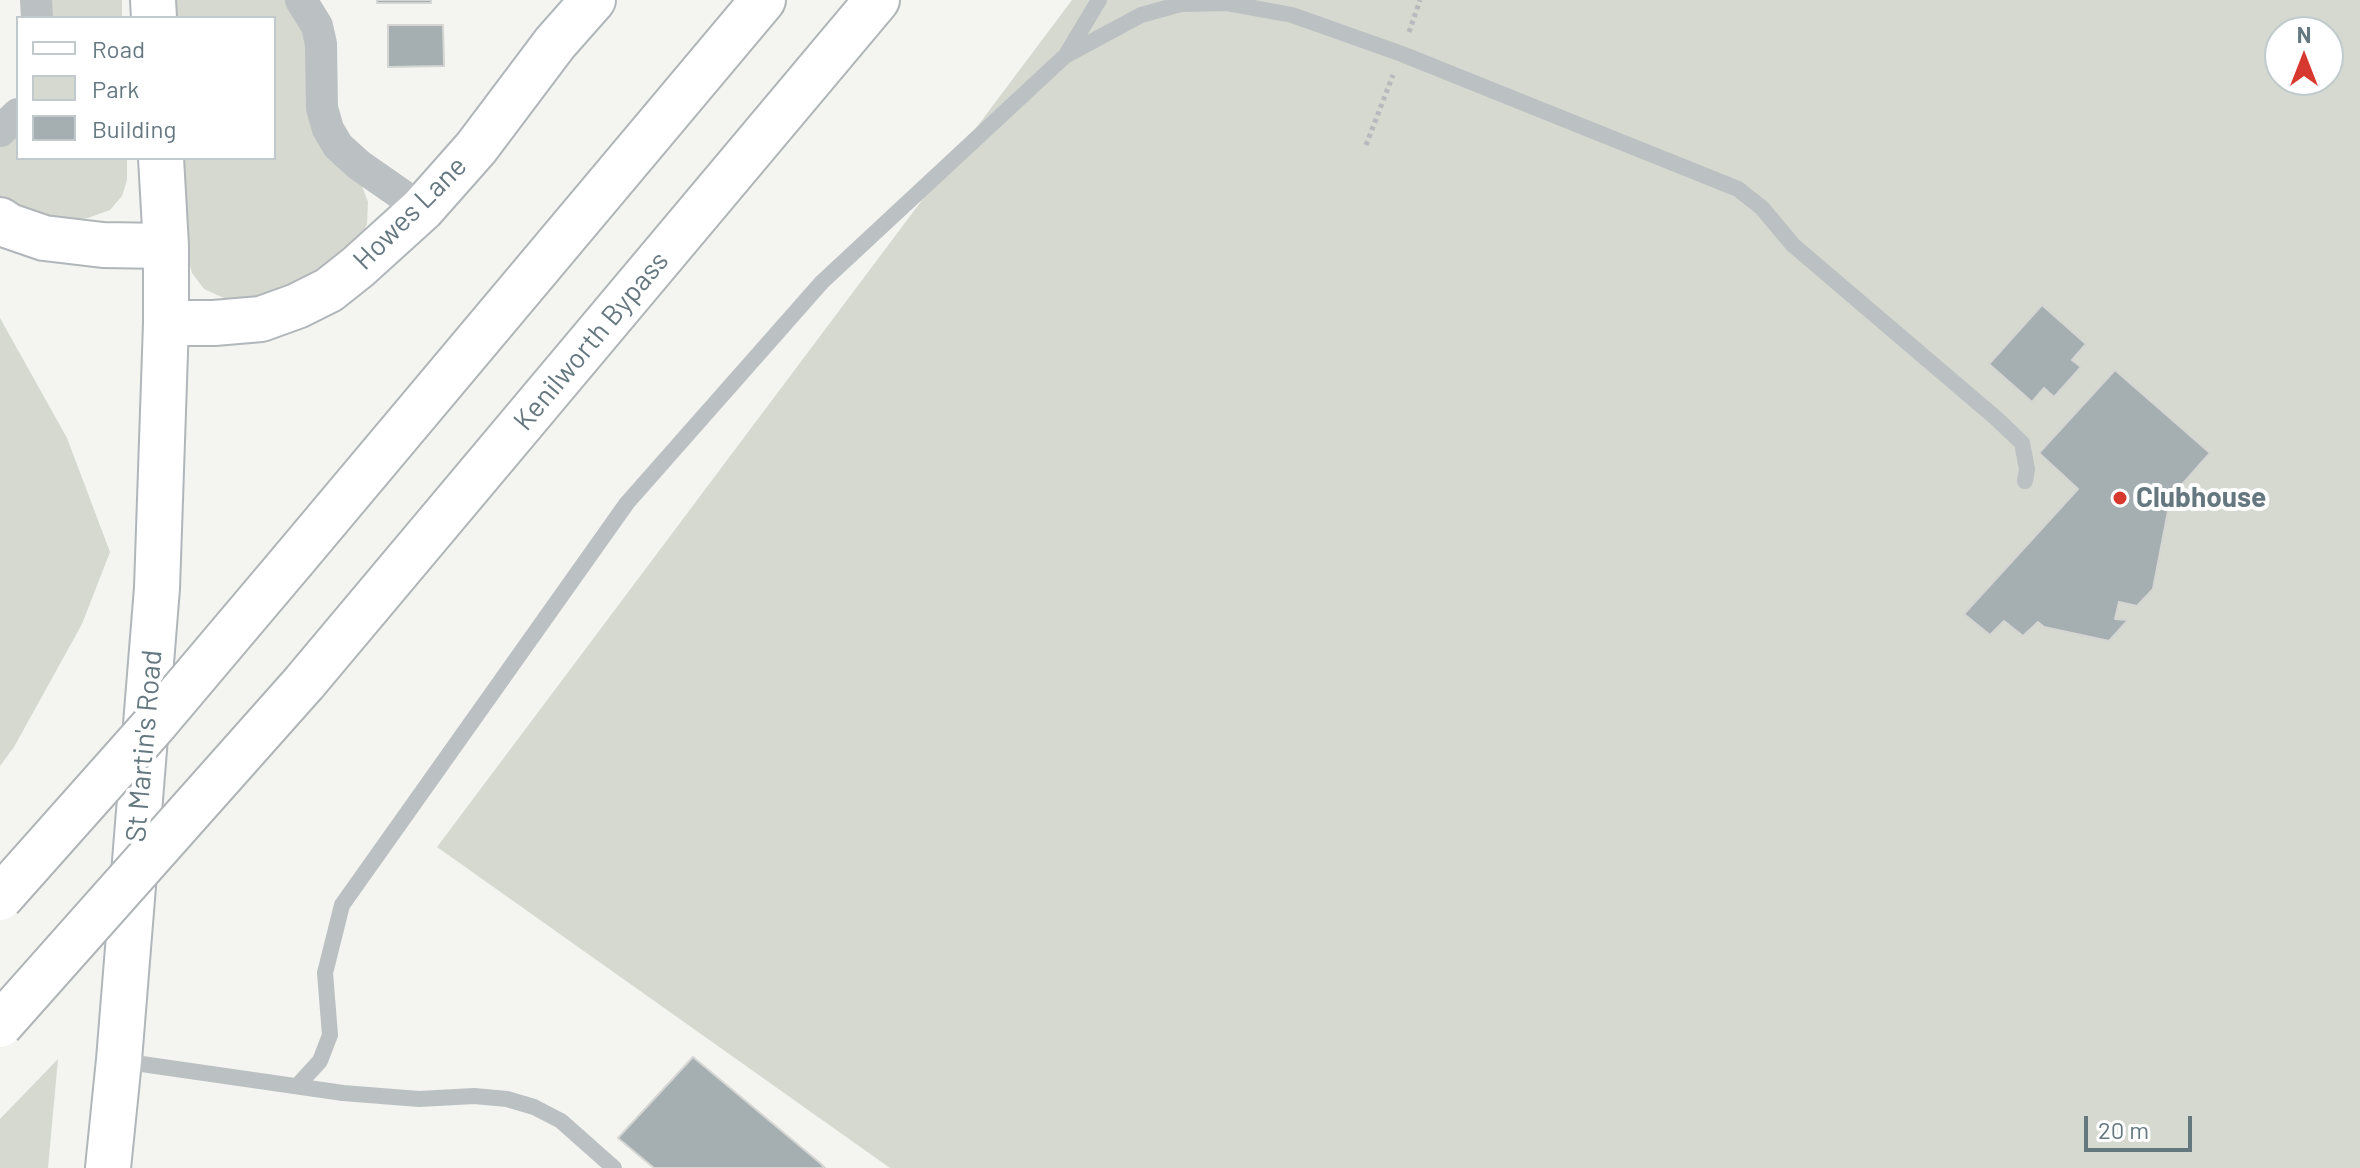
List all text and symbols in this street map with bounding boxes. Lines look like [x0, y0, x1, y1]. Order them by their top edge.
legend [16, 16, 276, 160]
north arrow [2264, 16, 2344, 96]
text: N [2297, 21, 2311, 47]
text: Road [92, 34, 145, 63]
text: Park [92, 74, 139, 103]
text: Building [92, 114, 176, 143]
street label: Howes Lane [346, 149, 474, 277]
street label: Kenilworth Bypass [506, 245, 676, 437]
place label: Clubhouse [2136, 481, 2266, 515]
marker: Clubhouse [2111, 489, 2129, 507]
street label: St Martin's Road [119, 649, 169, 843]
scale bar [2088, 1100, 2196, 1150]
text: 20 m [2098, 1115, 2149, 1144]

